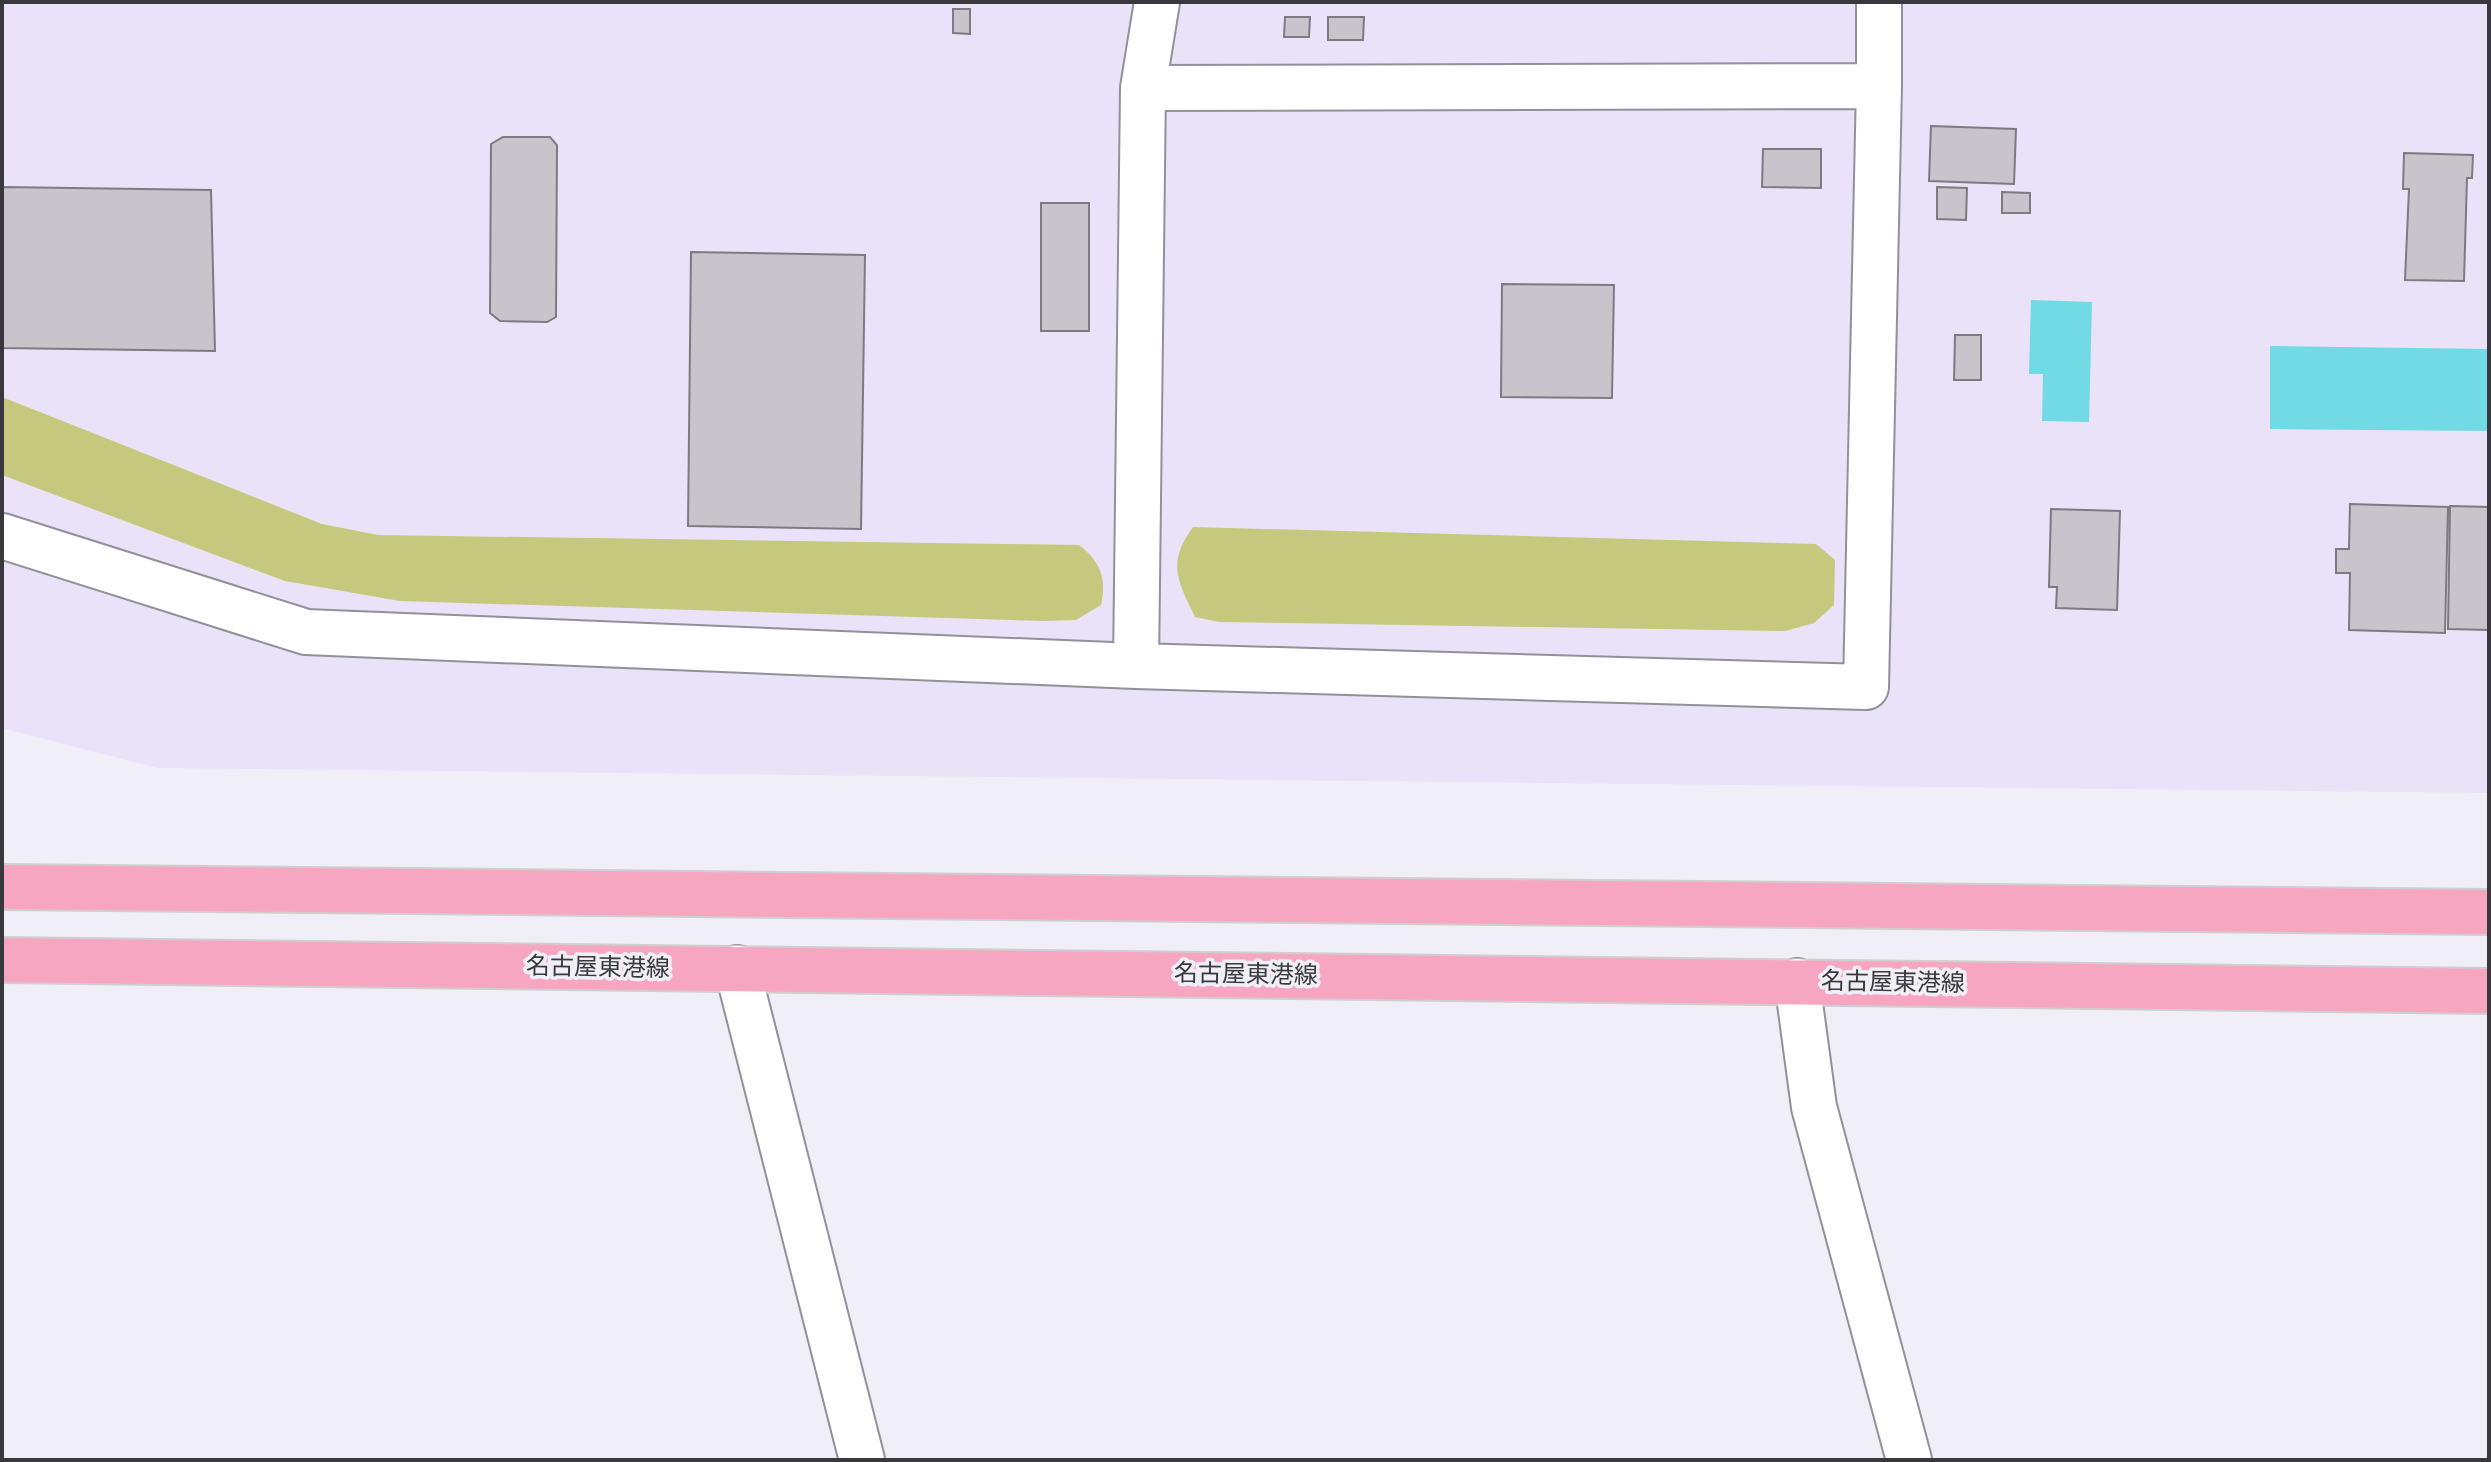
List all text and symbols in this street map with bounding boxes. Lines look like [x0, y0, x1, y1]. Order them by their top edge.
street label: 名古屋東港線 [526, 950, 670, 983]
street label: 名古屋東港線 [1174, 957, 1318, 990]
street label: 名古屋東港線 [1821, 965, 1965, 998]

